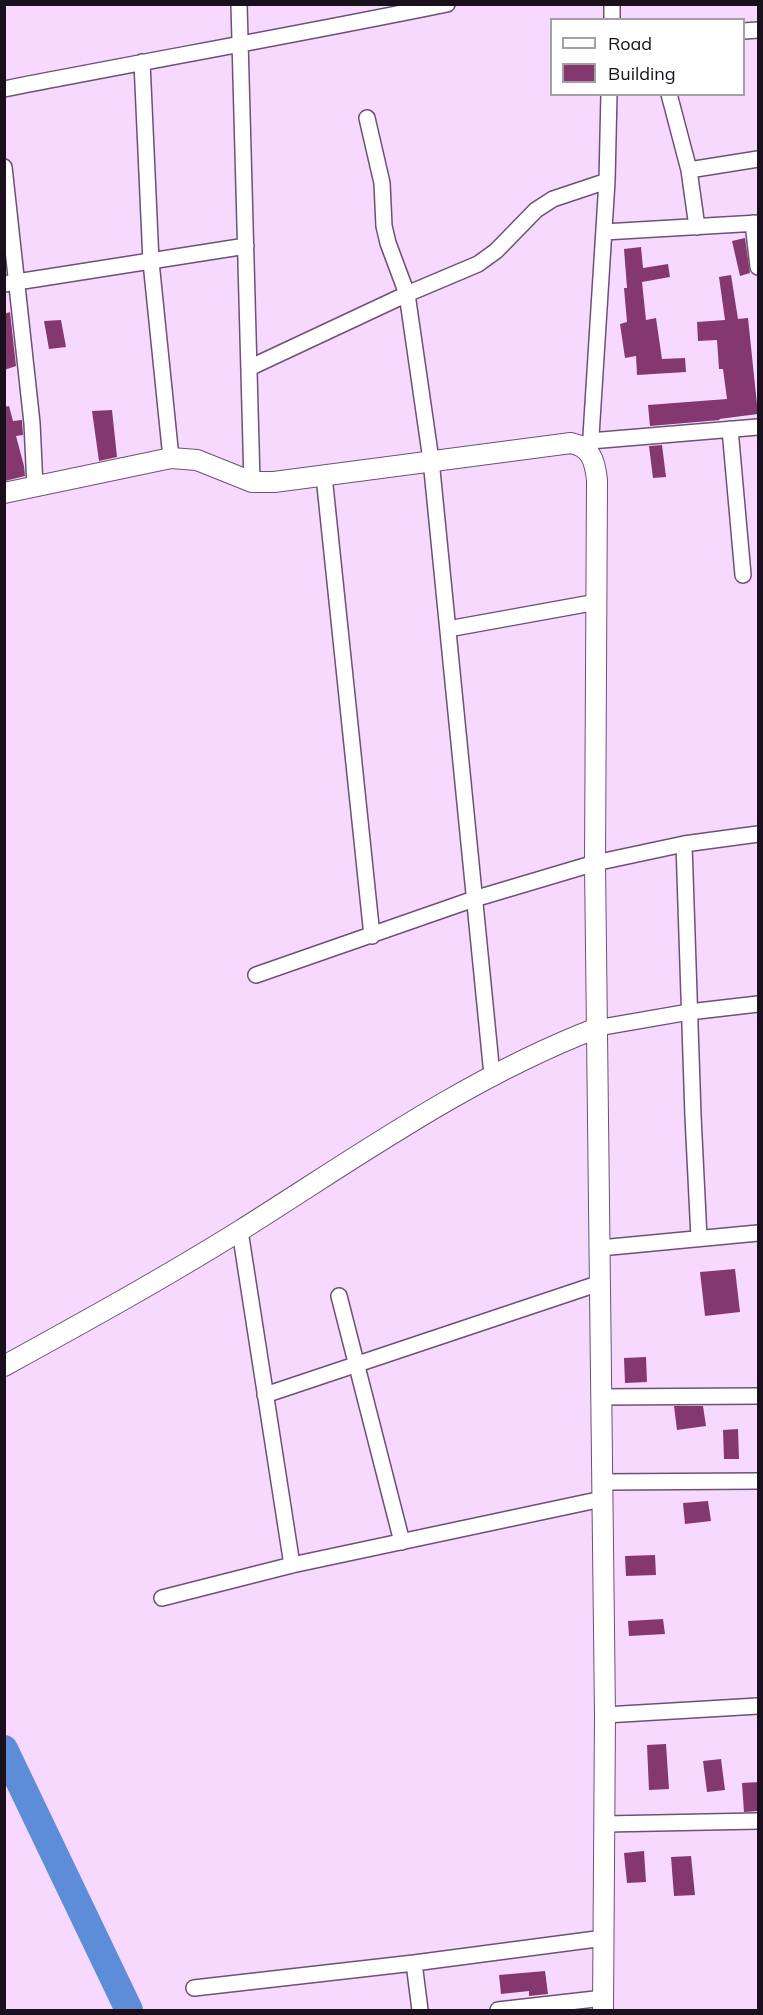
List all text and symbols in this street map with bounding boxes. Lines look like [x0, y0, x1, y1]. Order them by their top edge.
legend [550, 18, 745, 96]
text: Road [608, 32, 652, 55]
text: Building [608, 62, 676, 85]

